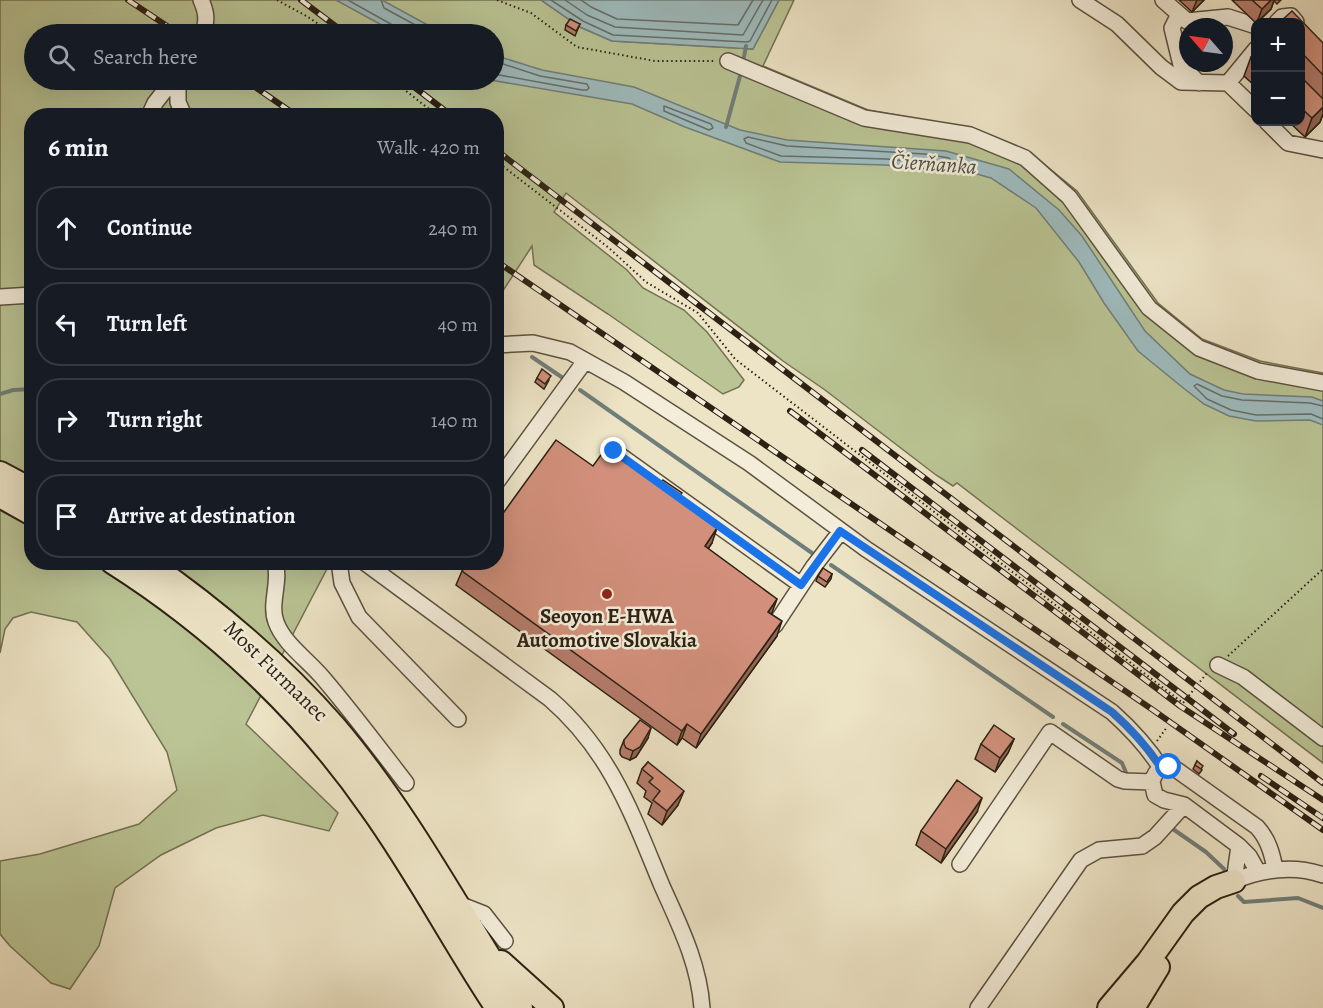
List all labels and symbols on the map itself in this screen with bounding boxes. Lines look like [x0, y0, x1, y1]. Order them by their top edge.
north arrow [1179, 18, 1233, 72]
water label: Čierňanka [890, 146, 978, 182]
route end [600, 437, 626, 463]
marker: Seoyon E-HWA Automotive Slovakia [600, 587, 614, 601]
place label: Seoyon E-HWA Automotive Slovakia [516, 602, 698, 654]
street label: Most Furmanec [218, 614, 334, 728]
route start [1155, 753, 1181, 779]

